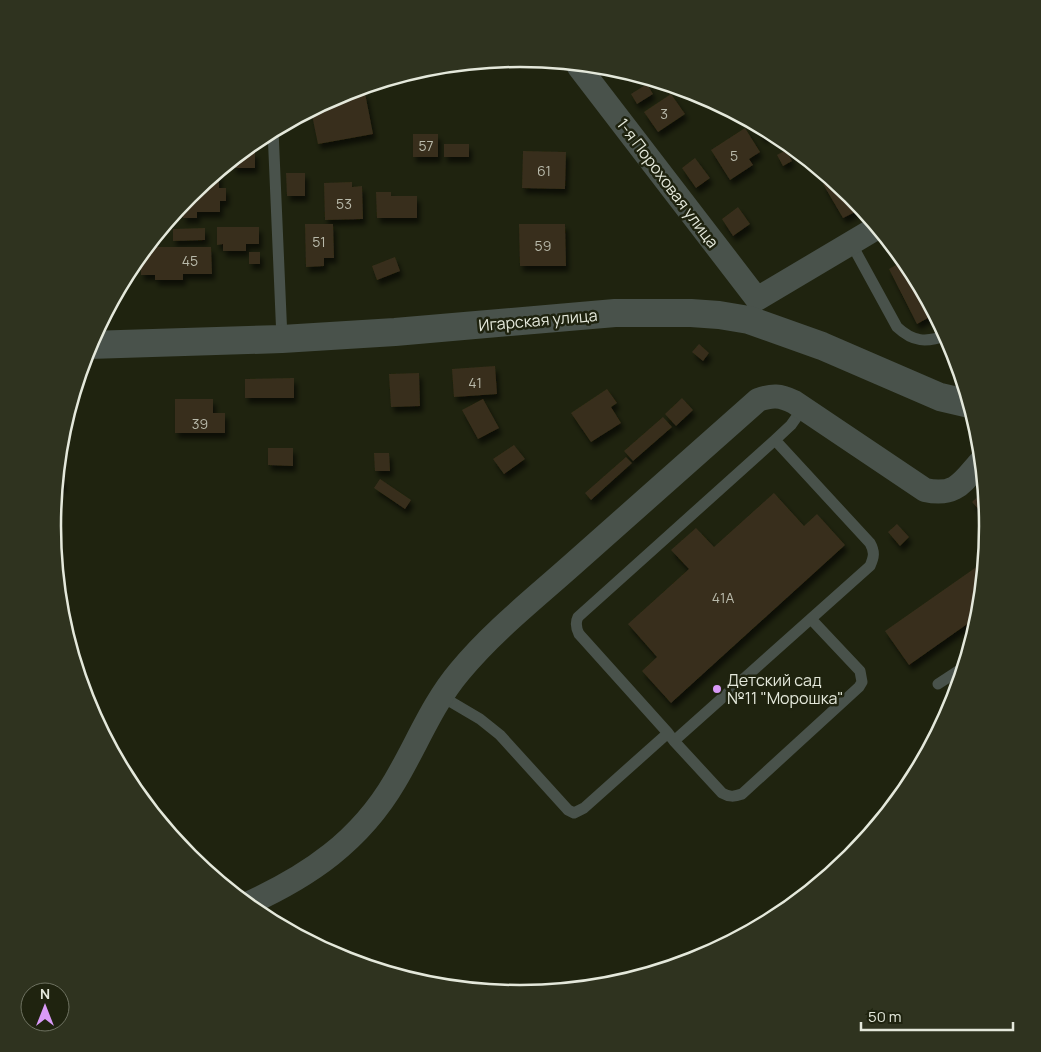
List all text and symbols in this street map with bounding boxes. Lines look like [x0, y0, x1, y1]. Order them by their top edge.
house number: 3 [660, 104, 668, 123]
street label: 1-я Пороховая улица [612, 114, 724, 252]
house number: 57 [418, 136, 434, 155]
house number: 5 [730, 146, 738, 165]
house number: 61 [537, 161, 551, 180]
house number: 53 [336, 194, 352, 213]
house number: 51 [312, 232, 326, 251]
house number: 59 [535, 236, 551, 255]
house number: 45 [182, 251, 198, 270]
street label: Игарская улица [478, 304, 598, 336]
house number: 41 [468, 373, 482, 392]
house number: 39 [192, 414, 208, 433]
house number: 41А [712, 588, 734, 607]
place label: Детский сад №11 "Морошка" [727, 669, 843, 709]
marker: Детский сад №11 "Морошка" [711, 683, 723, 695]
north arrow [20, 982, 70, 1032]
text: N [40, 984, 50, 1003]
scale bar [861, 1000, 1014, 1032]
text: 50 m [868, 1006, 902, 1027]

